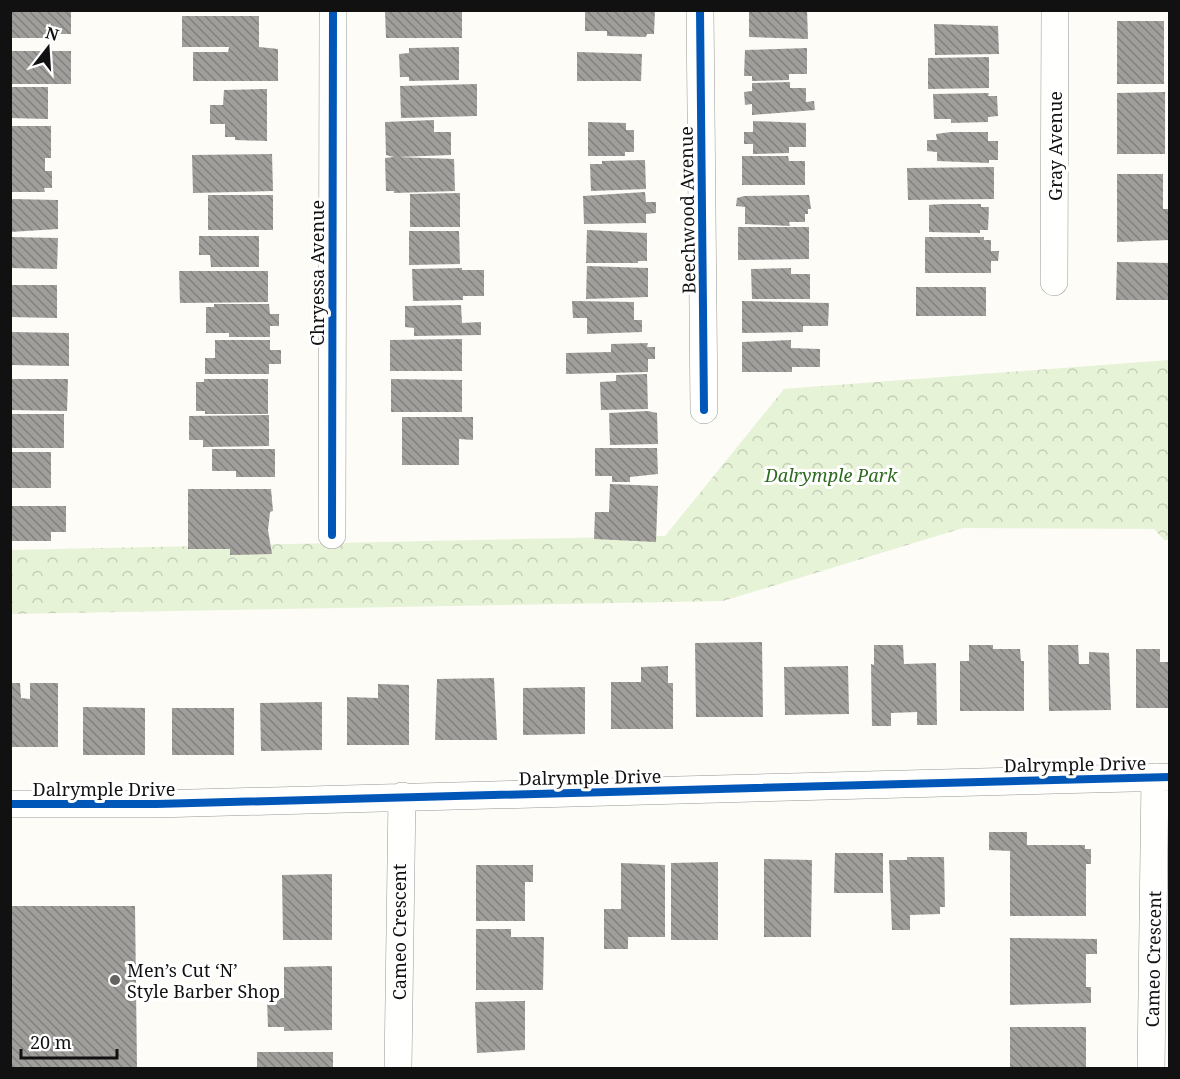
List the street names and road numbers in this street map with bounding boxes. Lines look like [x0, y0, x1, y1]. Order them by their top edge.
street label: Gray Avenue [1043, 91, 1067, 201]
street label: Beechwood Avenue [674, 126, 700, 294]
street label: Chryessa Avenue [305, 200, 329, 346]
street label: Dalrymple Drive [1003, 751, 1147, 777]
street label: Dalrymple Drive [518, 764, 662, 790]
street label: Dalrymple Drive [33, 777, 175, 801]
street label: Cameo Crescent [387, 864, 411, 1000]
street label: Cameo Crescent [1140, 890, 1166, 1028]

